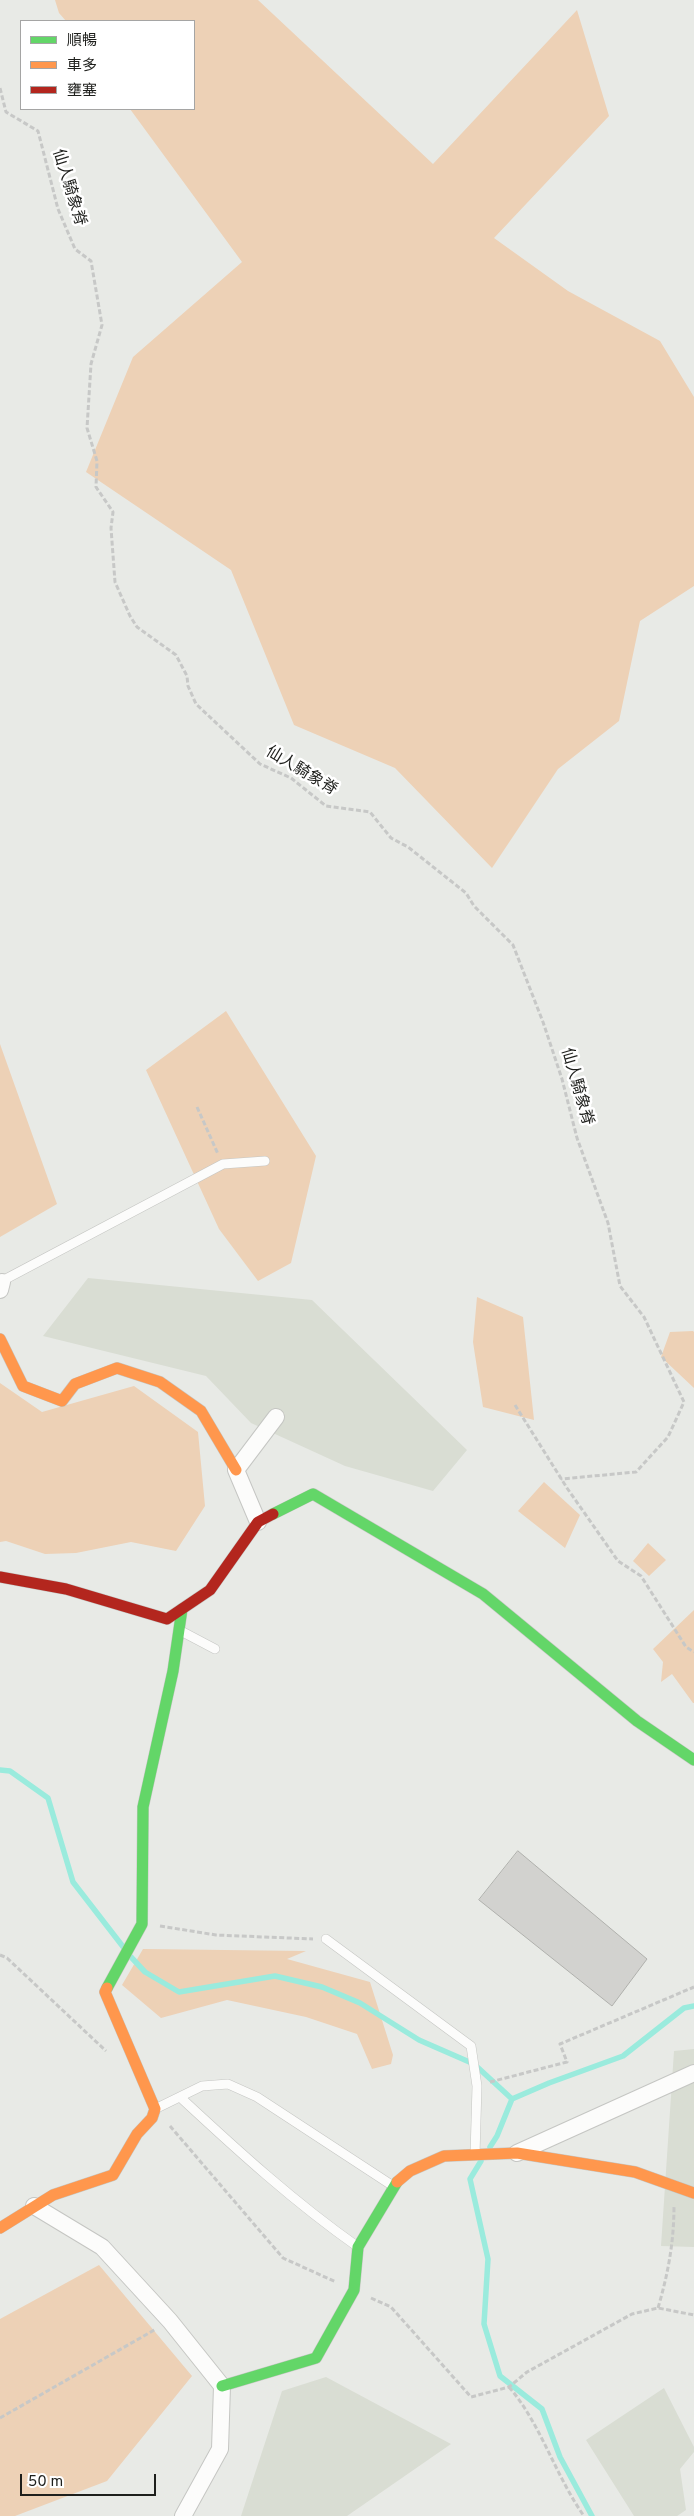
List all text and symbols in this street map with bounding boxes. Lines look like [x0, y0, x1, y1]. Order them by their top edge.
legend [20, 20, 195, 110]
text: 順暢 [67, 32, 97, 51]
text: 車多 [67, 57, 97, 76]
text: 壅塞 [67, 82, 97, 101]
street label: 仙人騎象脊 [47, 147, 89, 229]
street label: 仙人騎象脊 [262, 743, 340, 801]
street label: 仙人騎象脊 [556, 1046, 596, 1128]
scale bar [22, 2464, 159, 2496]
text: 50 m [28, 2473, 63, 2492]

